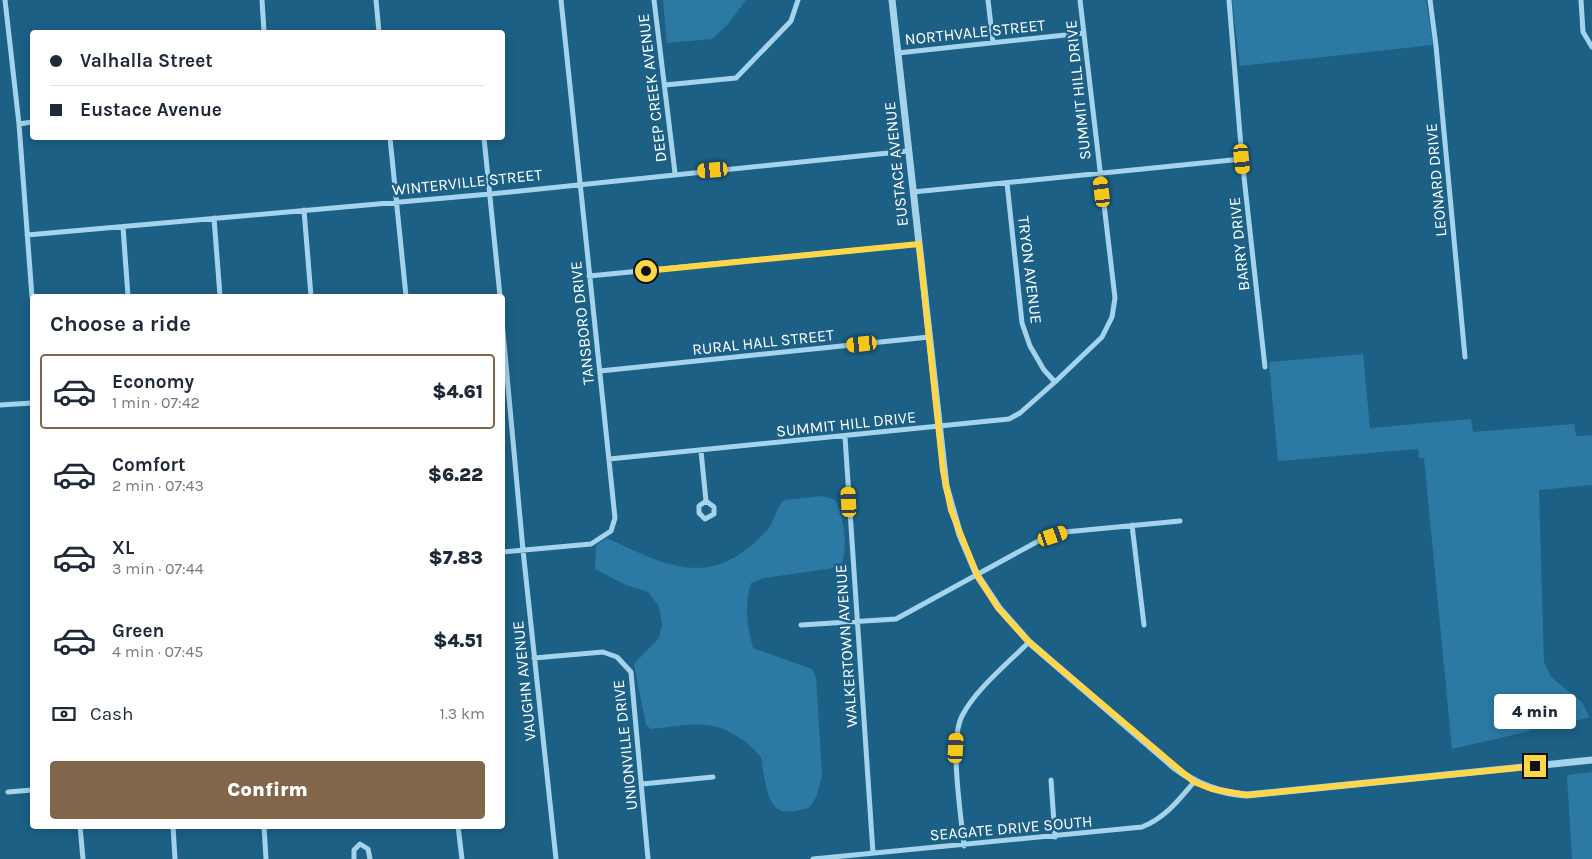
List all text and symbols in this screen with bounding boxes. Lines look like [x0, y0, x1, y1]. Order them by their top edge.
street label: DEEP CREEK AVENUE [633, 13, 671, 163]
street label: NORTHVALE STREET [904, 15, 1046, 49]
street label: SUMMIT HILL DRIVE [1061, 19, 1095, 161]
text: Valhalla Street [80, 50, 213, 72]
text: Eustace Avenue [80, 99, 222, 121]
street label: EUSTACE AVENUE [880, 101, 912, 227]
street label: LEONARD DRIVE [1422, 122, 1450, 238]
car [1232, 143, 1251, 175]
car [697, 161, 728, 179]
street label: WINTERVILLE STREET [391, 165, 543, 199]
car [1092, 176, 1111, 208]
street label: BARRY DRIVE [1225, 196, 1253, 292]
street label: TRYON AVENUE [1014, 215, 1046, 325]
street label: TANSBORO DRIVE [566, 260, 598, 386]
route start [635, 260, 657, 282]
text: Choose a ride [50, 311, 191, 337]
street label: RURAL HALL STREET [691, 325, 835, 359]
car [846, 335, 877, 353]
icon: car [52, 369, 97, 414]
text: Economy [112, 371, 194, 393]
text: $4.61 [432, 381, 483, 403]
text: 1 min · 07:42 [112, 393, 200, 412]
street label: SUMMIT HILL DRIVE [775, 407, 917, 441]
icon: car [52, 452, 97, 497]
text: Comfort [112, 454, 186, 476]
text: $6.22 [428, 464, 483, 486]
text: 2 min · 07:43 [112, 476, 204, 495]
car [840, 487, 857, 517]
car [1036, 524, 1069, 548]
icon: car [52, 535, 97, 580]
text: XL [112, 537, 134, 559]
text: $7.83 [429, 547, 483, 569]
text: 3 min · 07:44 [112, 559, 204, 578]
street label: WALKERTOWN AVENUE [831, 564, 861, 728]
icon: car [52, 618, 97, 663]
text: Green [112, 620, 164, 642]
street label: VAUGHN AVENUE [508, 620, 540, 742]
text: $4.51 [433, 630, 483, 652]
text: 4 min · 07:45 [112, 642, 203, 661]
street label: UNIONVILLE DRIVE [609, 679, 641, 811]
callout: 4 min [1494, 694, 1576, 728]
icon: cash [50, 700, 78, 728]
text: 4 min [1512, 702, 1558, 721]
text: Cash [90, 703, 134, 725]
text: 1.3 km [440, 704, 485, 723]
car [947, 733, 964, 763]
route end [1524, 755, 1546, 777]
button: Confirm [50, 761, 485, 819]
street label: SEAGATE DRIVE SOUTH [929, 811, 1093, 845]

